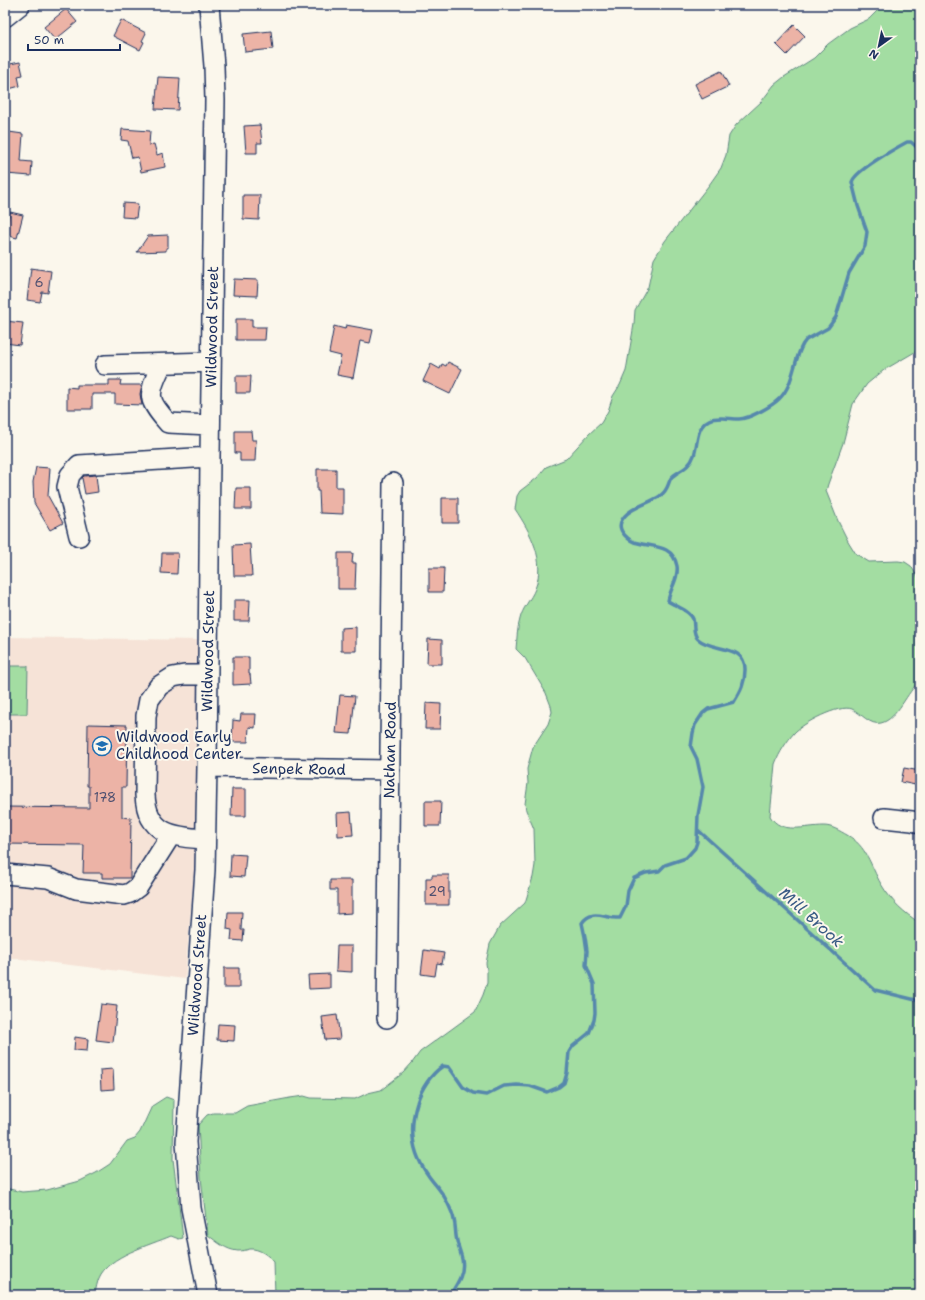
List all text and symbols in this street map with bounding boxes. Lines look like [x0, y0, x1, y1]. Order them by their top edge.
scale bar [28, 26, 120, 52]
north arrow [859, 26, 899, 66]
text: 50 m [34, 32, 64, 48]
text: N [866, 45, 882, 63]
street label: Wildwood Street [201, 266, 223, 388]
house number: 6 [34, 274, 44, 291]
street label: Wildwood Street [197, 590, 219, 712]
street label: Nathan Road [379, 701, 401, 799]
place label: Wildwood Early Childhood Center [116, 727, 242, 764]
school or university icon: Wildwood Early Childhood Center [91, 735, 113, 757]
street label: Senpek Road [252, 758, 347, 780]
house number: 178 [94, 789, 116, 806]
house number: 29 [428, 883, 446, 900]
water label: Mill Brook [775, 883, 849, 952]
street label: Wildwood Street [183, 913, 211, 1037]

